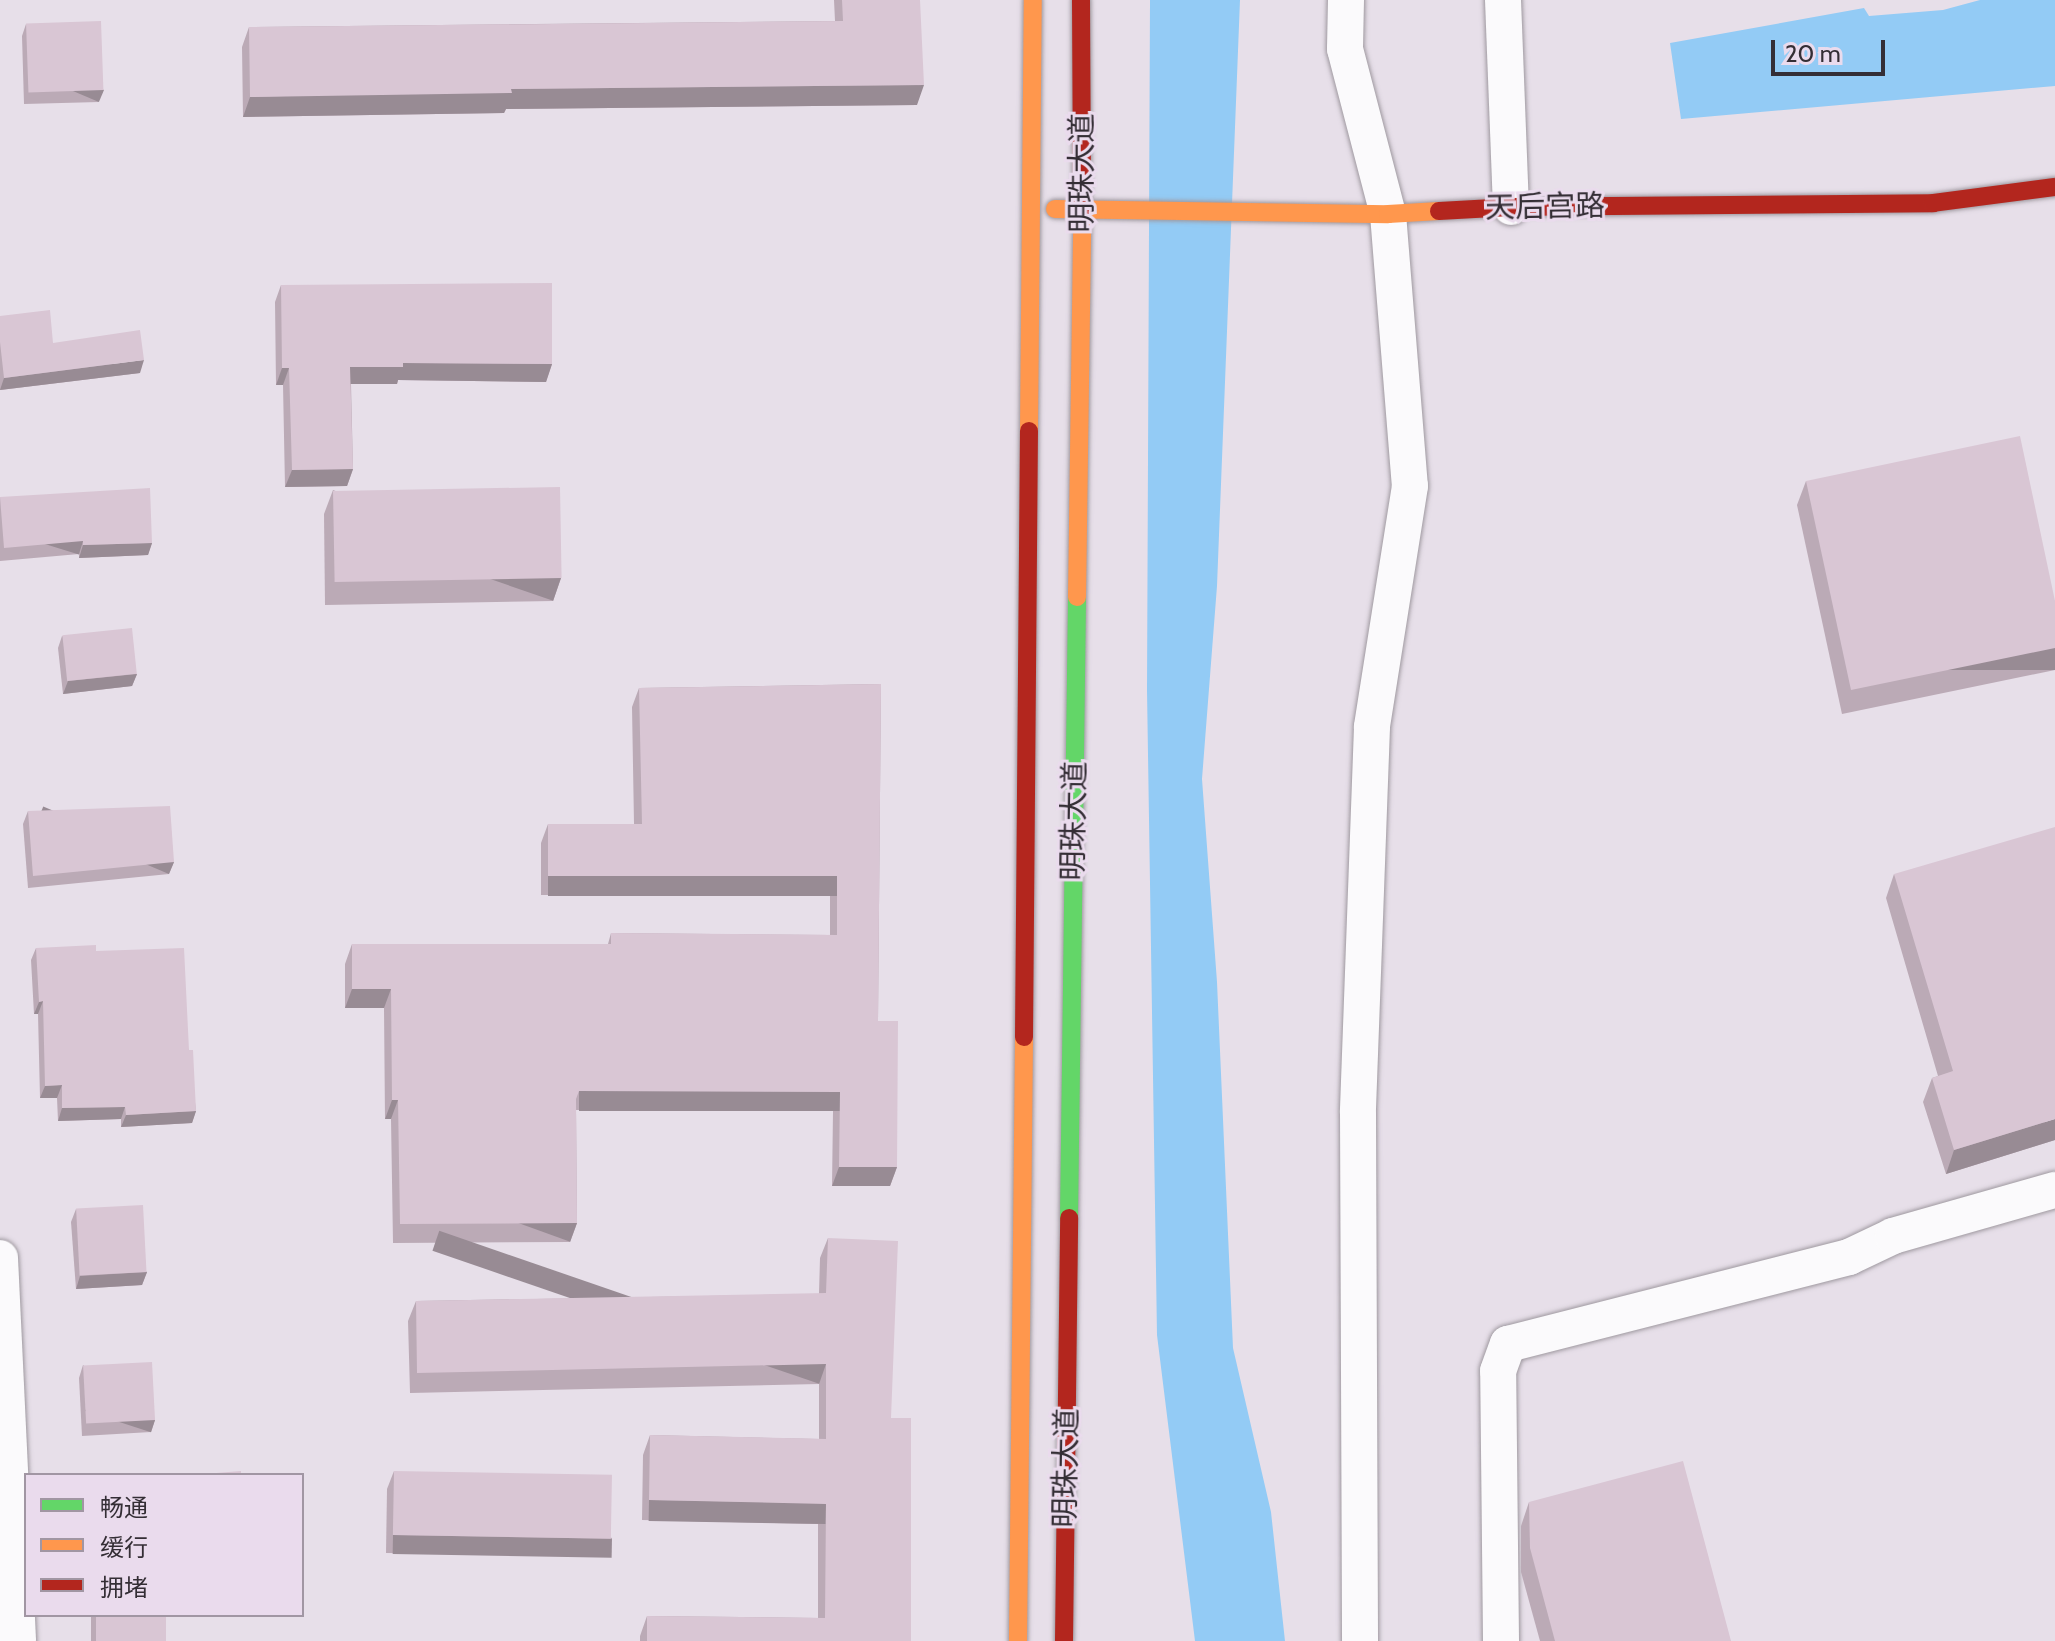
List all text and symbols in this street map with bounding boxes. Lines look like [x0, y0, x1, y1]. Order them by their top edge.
scale bar [1775, 24, 1889, 74]
text: 20 m [1785, 39, 1841, 68]
street label: 明珠大道 [1064, 113, 1100, 233]
street label: 天后宫路 [1485, 188, 1605, 226]
street label: 明珠大道 [1055, 761, 1093, 881]
street label: 明珠大道 [1047, 1408, 1085, 1528]
legend [24, 1473, 304, 1617]
text: 畅通 [100, 1493, 148, 1522]
text: 缓行 [100, 1533, 148, 1562]
text: 拥堵 [100, 1573, 148, 1602]

